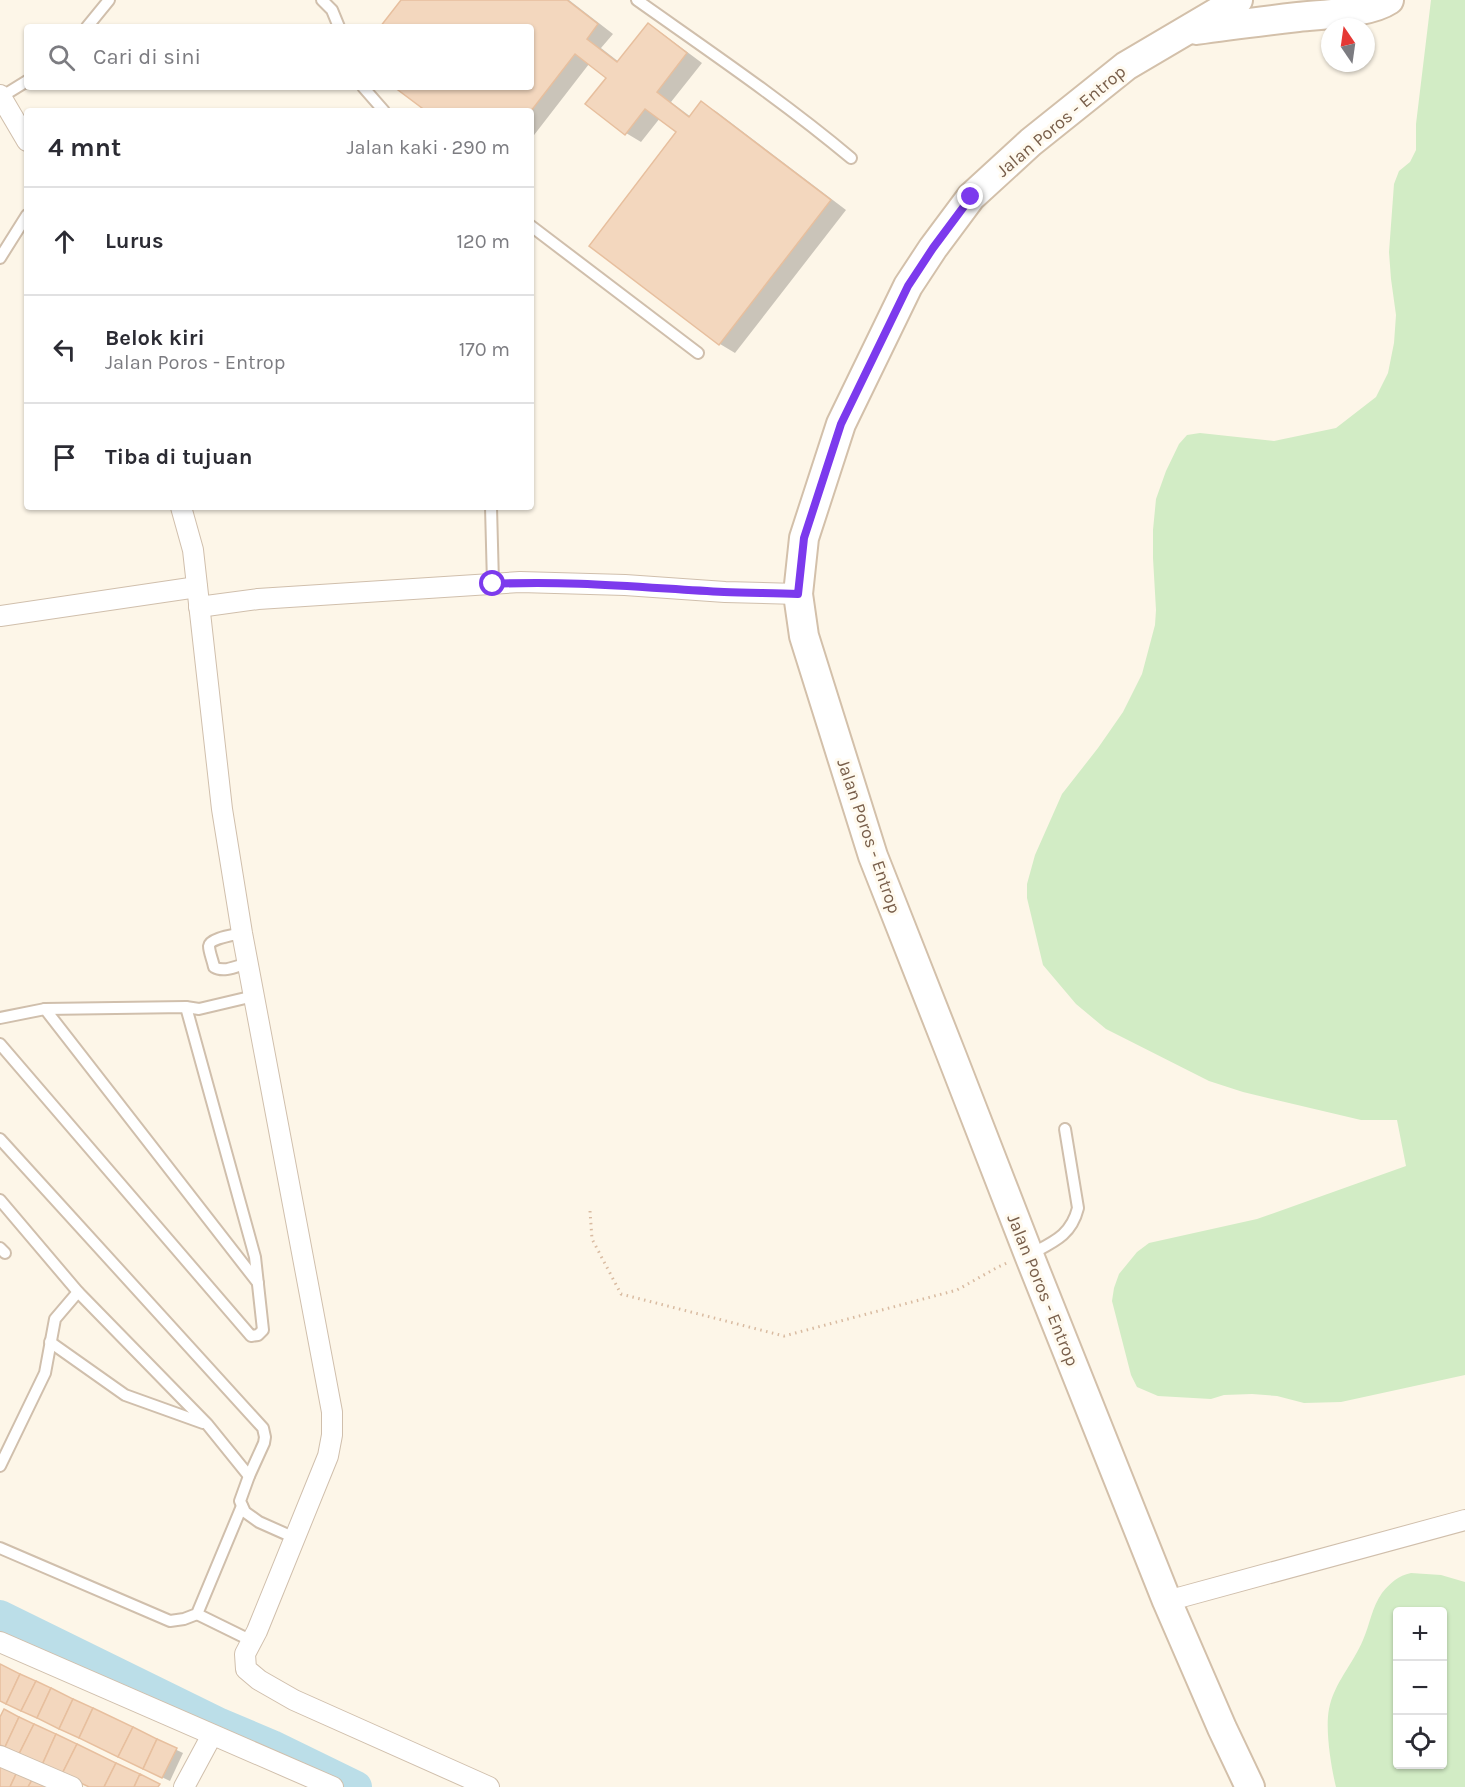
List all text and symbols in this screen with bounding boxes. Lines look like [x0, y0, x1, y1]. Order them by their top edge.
north arrow [1321, 18, 1375, 72]
search box [24, 24, 534, 90]
icon: search [45, 41, 78, 74]
text: Cari di sini [93, 44, 201, 70]
street label: Jalan Poros - Entrop [992, 60, 1130, 182]
text: 4 mnt [48, 132, 121, 163]
text: Jalan kaki · 290 m [346, 136, 510, 159]
route end [957, 183, 983, 209]
icon: ahead [48, 225, 81, 258]
text: Lurus [105, 228, 164, 254]
text: 120 m [456, 230, 510, 253]
text: Belok kiri [105, 325, 205, 351]
icon: left [48, 333, 81, 366]
text: 170 m [459, 338, 510, 361]
text: Jalan Poros - Entrop [105, 351, 285, 374]
icon: arrive [48, 441, 81, 474]
text: Tiba di tujuan [105, 444, 252, 470]
route start [479, 570, 505, 596]
street label: Jalan Poros - Entrop [832, 756, 906, 916]
street label: Jalan Poros - Entrop [1002, 1211, 1084, 1369]
map controls [1393, 1607, 1447, 1769]
button: + [1393, 1607, 1447, 1661]
button: − [1393, 1661, 1447, 1715]
button: locate [1393, 1715, 1447, 1769]

